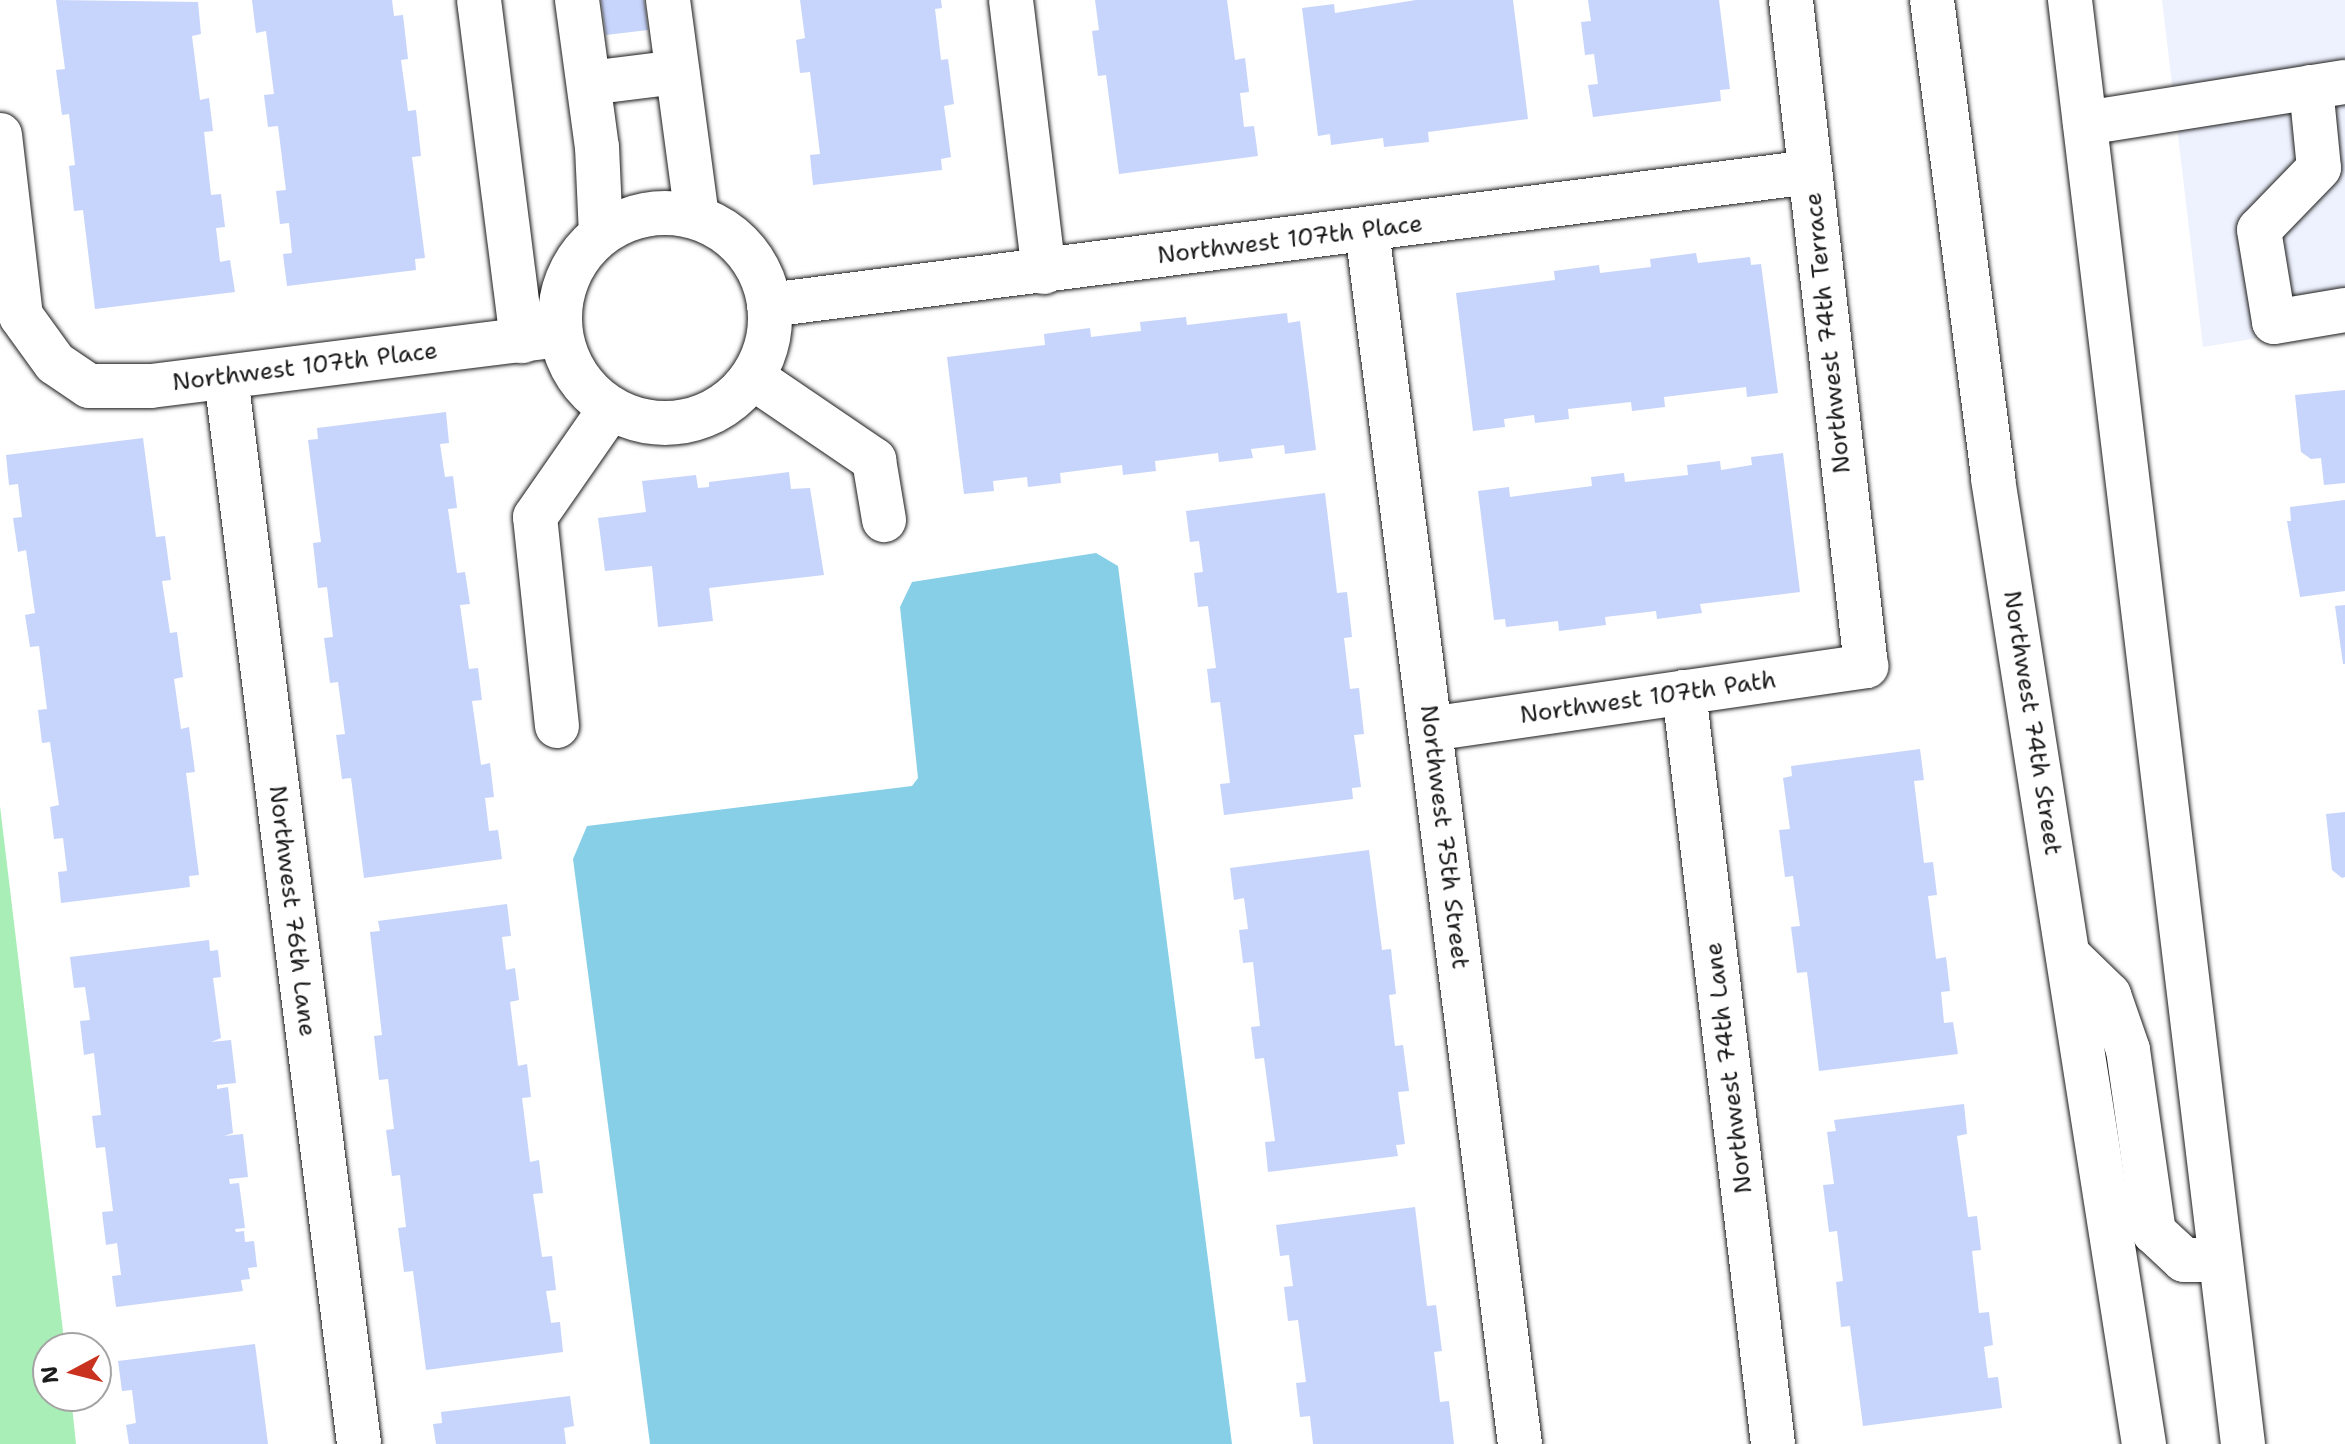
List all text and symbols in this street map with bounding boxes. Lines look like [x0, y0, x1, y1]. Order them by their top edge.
street label: Northwest 74th Terrace [1799, 191, 1857, 475]
street label: Northwest 107th Place [1156, 209, 1424, 271]
street label: Northwest 107th Place [171, 336, 439, 398]
street label: Northwest 74th Street [1997, 589, 2067, 857]
street label: Northwest 107th Path [1518, 666, 1778, 730]
street label: Northwest 75th Street [1414, 703, 1474, 971]
street label: Northwest 76th Lane [262, 784, 322, 1038]
street label: Northwest 74th Lane [1699, 941, 1759, 1195]
north arrow [32, 1332, 112, 1412]
text: N [34, 1364, 65, 1385]

